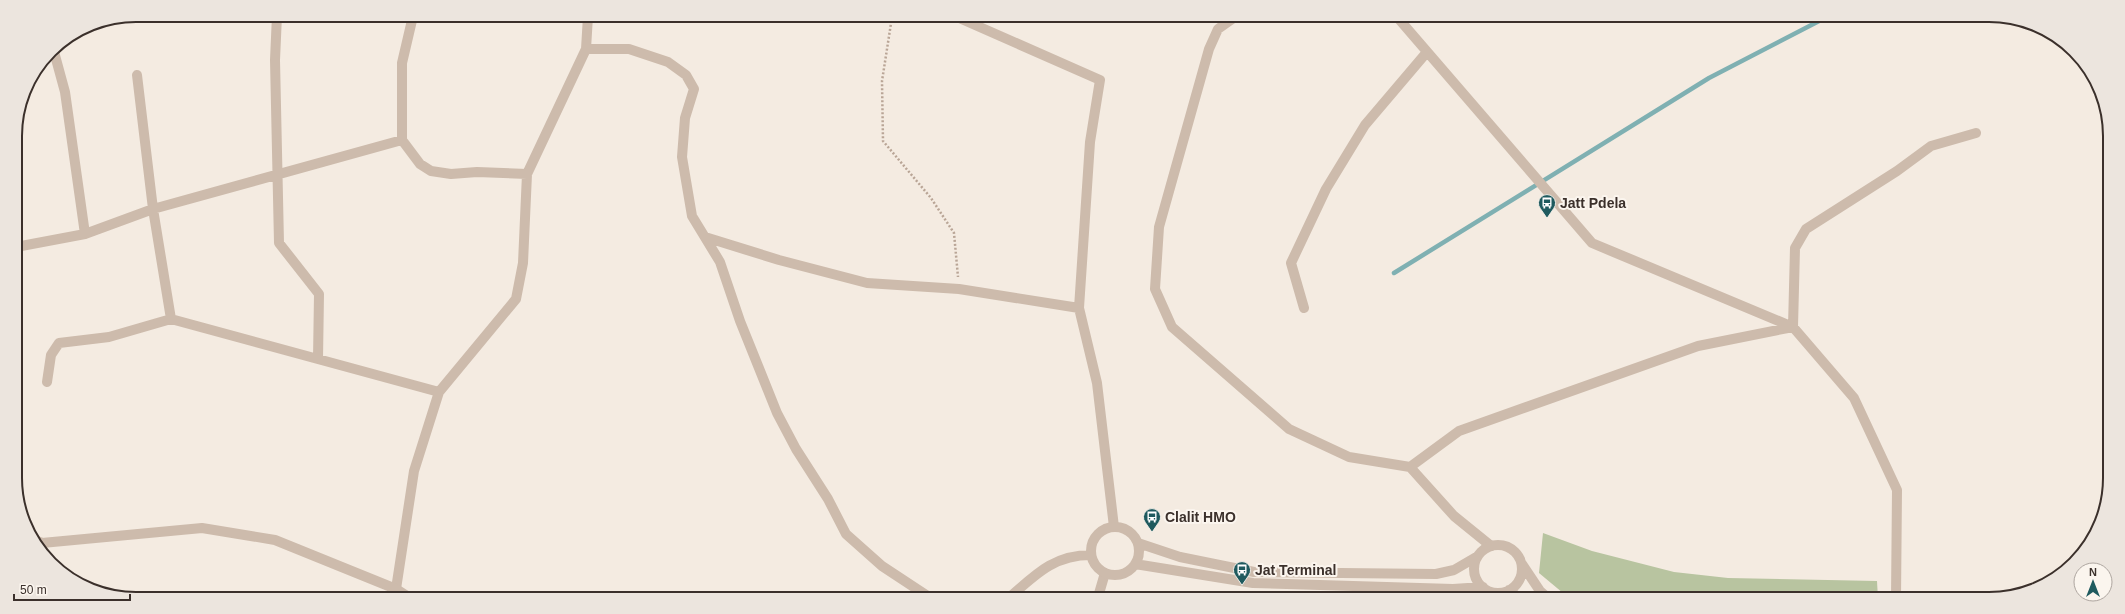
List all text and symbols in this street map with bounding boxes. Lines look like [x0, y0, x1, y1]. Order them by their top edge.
bus stop icon: Jatt Pdela [1537, 193, 1557, 218]
place label: Jatt Pdela [1560, 195, 1626, 211]
bus stop icon: Clalit HMO [1142, 507, 1162, 532]
place label: Clalit HMO [1165, 509, 1236, 525]
bus stop icon: Jat Terminal [1232, 560, 1252, 585]
place label: Jat Terminal [1255, 562, 1336, 578]
north arrow [2073, 562, 2113, 602]
text: N [2089, 566, 2097, 578]
scale bar [14, 576, 130, 602]
text: 50 m [20, 583, 47, 597]

